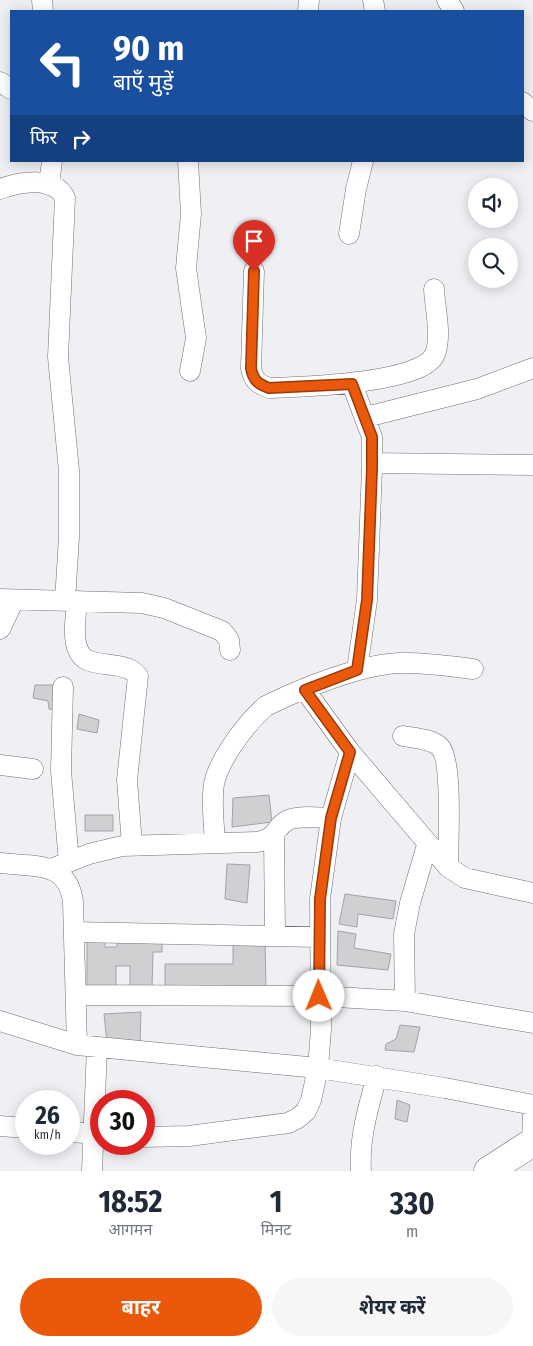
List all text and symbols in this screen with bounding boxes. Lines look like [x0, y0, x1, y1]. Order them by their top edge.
text: 90 m [113, 27, 184, 69]
icon: left [30, 30, 95, 95]
text: बाएँ मुड़ें [113, 69, 174, 96]
icon: right [67, 125, 95, 153]
text: फिर [30, 126, 57, 149]
map controls [468, 178, 518, 288]
button: sound [468, 178, 518, 228]
pin [233, 220, 275, 271]
icon: arrive [240, 227, 268, 255]
button: search [468, 238, 518, 288]
position arrow [292, 969, 344, 1021]
speed limit sign: 30 [90, 1090, 155, 1155]
text: 26 [35, 1101, 60, 1131]
text: km/h [34, 1128, 61, 1142]
text: 18:52 [98, 1184, 162, 1220]
text: 1 [270, 1184, 282, 1220]
text: 330 [390, 1186, 435, 1222]
text: आगमन [108, 1220, 152, 1239]
text: मिनट [261, 1220, 291, 1239]
text: m [406, 1222, 418, 1241]
button: बाहर [20, 1278, 262, 1336]
button: शेयर करें [272, 1278, 513, 1336]

